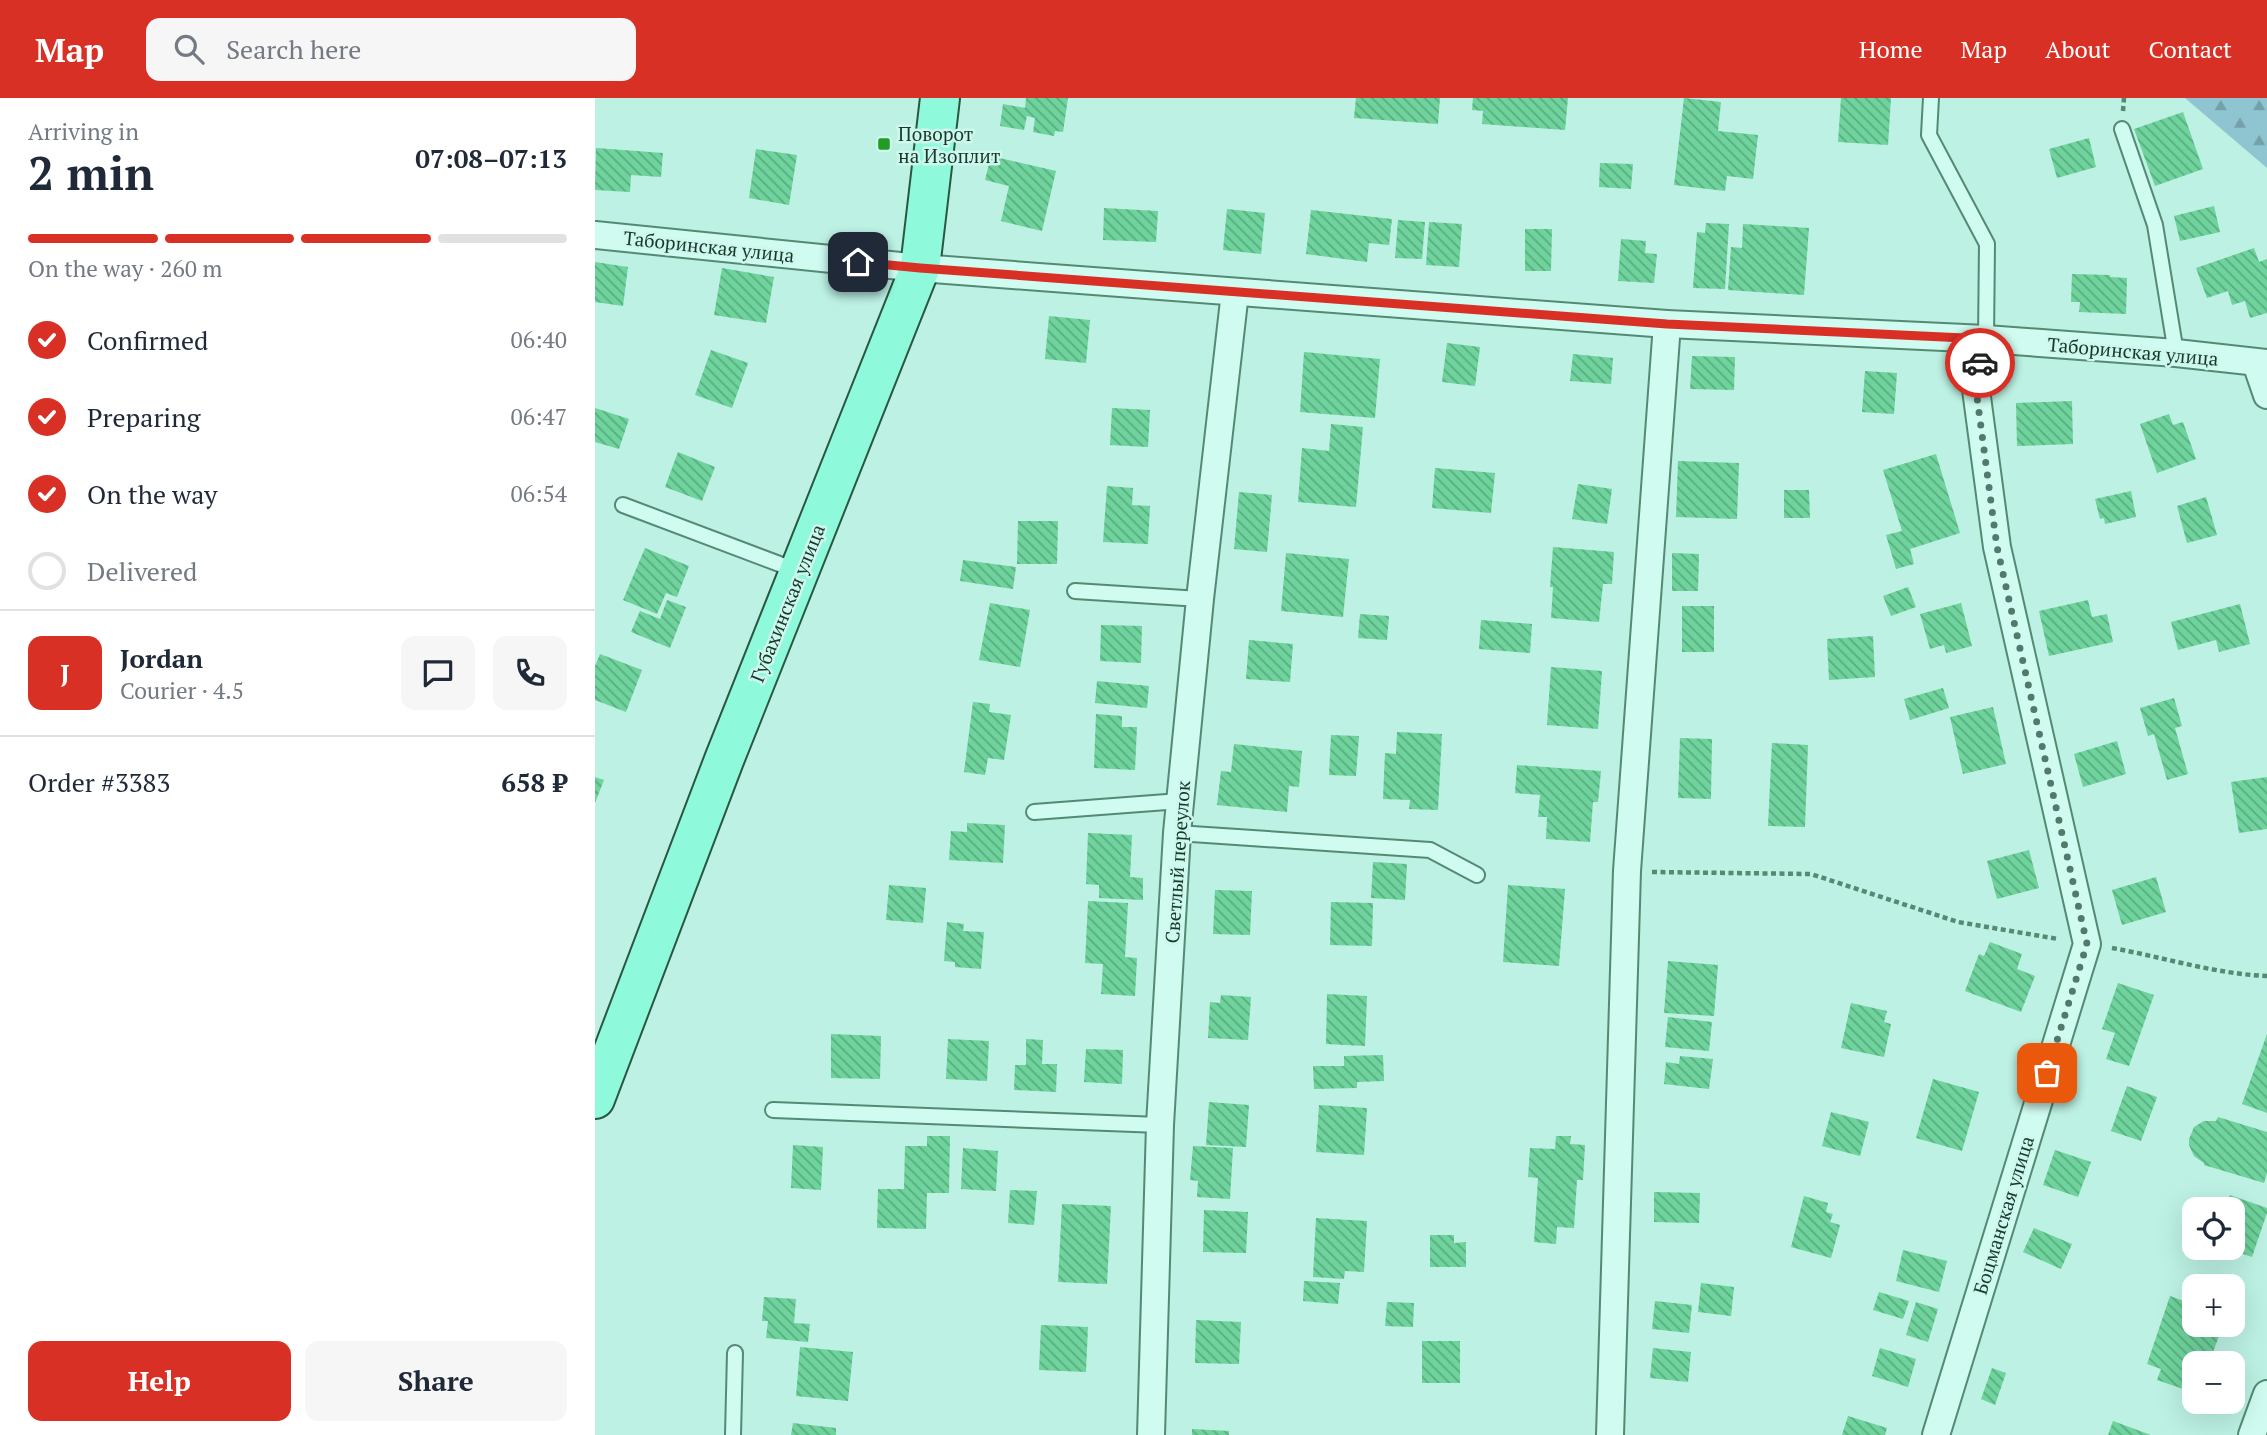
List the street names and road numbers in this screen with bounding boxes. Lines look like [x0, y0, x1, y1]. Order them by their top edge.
street label: Таборинская улица [622, 225, 796, 267]
street label: Таборинская улица [2047, 331, 2220, 371]
street label: Губахинская улица [744, 520, 830, 686]
street label: Светлый переулок [1159, 779, 1195, 944]
street label: Боцманская улица [1967, 1132, 2039, 1297]

